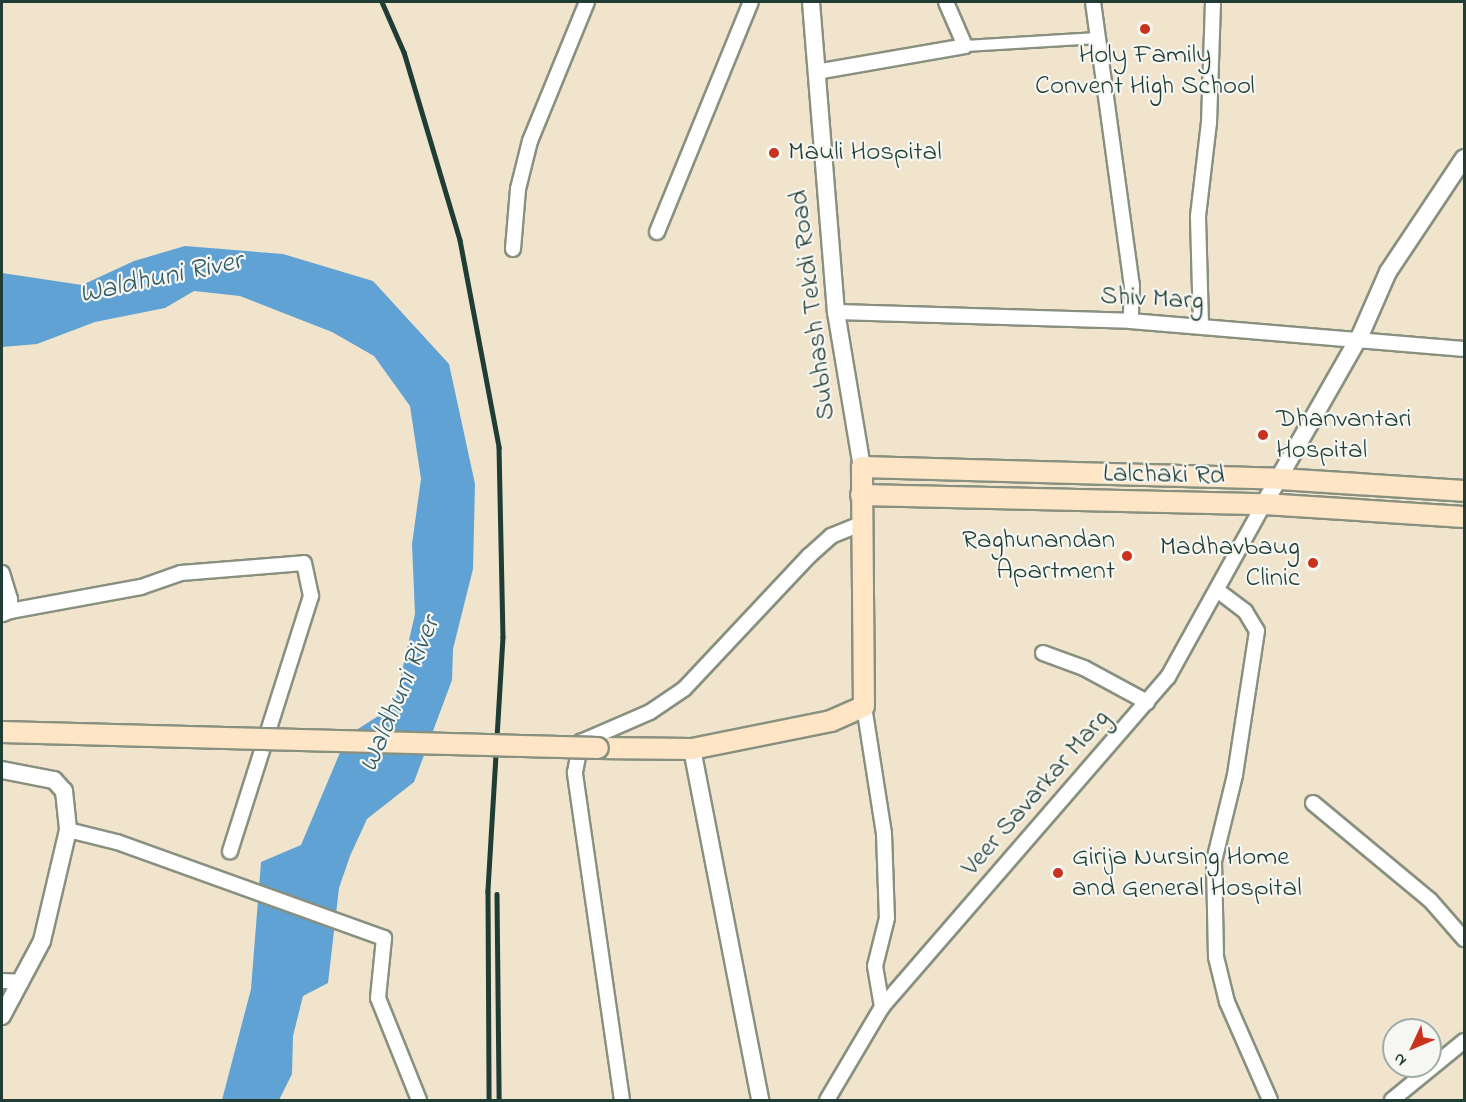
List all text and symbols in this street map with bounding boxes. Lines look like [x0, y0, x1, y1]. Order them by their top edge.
marker: Holy Family Convent High School [1138, 22, 1152, 36]
place label: Holy Family Convent High School [1035, 39, 1255, 102]
place label: Mauli Hospital [788, 137, 942, 169]
marker: Mauli Hospital [765, 144, 783, 162]
street label: Subhash Tekdi Road [783, 188, 843, 422]
water label: Waldhuni River [76, 245, 246, 313]
street label: Shiv Marg [1099, 280, 1205, 318]
place label: Dhanvantari Hospital [1276, 403, 1412, 466]
marker: Dhanvantari Hospital [1254, 426, 1272, 444]
street label: Lalchaki Rd [1103, 458, 1225, 492]
place label: Raghunandan Apartment [962, 524, 1115, 587]
place label: Madhavbaug Clinic [1160, 531, 1300, 594]
marker: Raghunandan Apartment [1120, 549, 1134, 563]
marker: Madhavbaug Clinic [1304, 554, 1322, 572]
water label: Waldhuni River [353, 612, 449, 778]
street label: Veer Savarkar Marg [955, 703, 1117, 883]
place label: Girija Nursing Home and General Hospital [1072, 841, 1302, 904]
marker: Girija Nursing Home and General Hospital [1049, 864, 1067, 882]
north arrow [1382, 1018, 1442, 1078]
text: N [1388, 1047, 1413, 1071]

